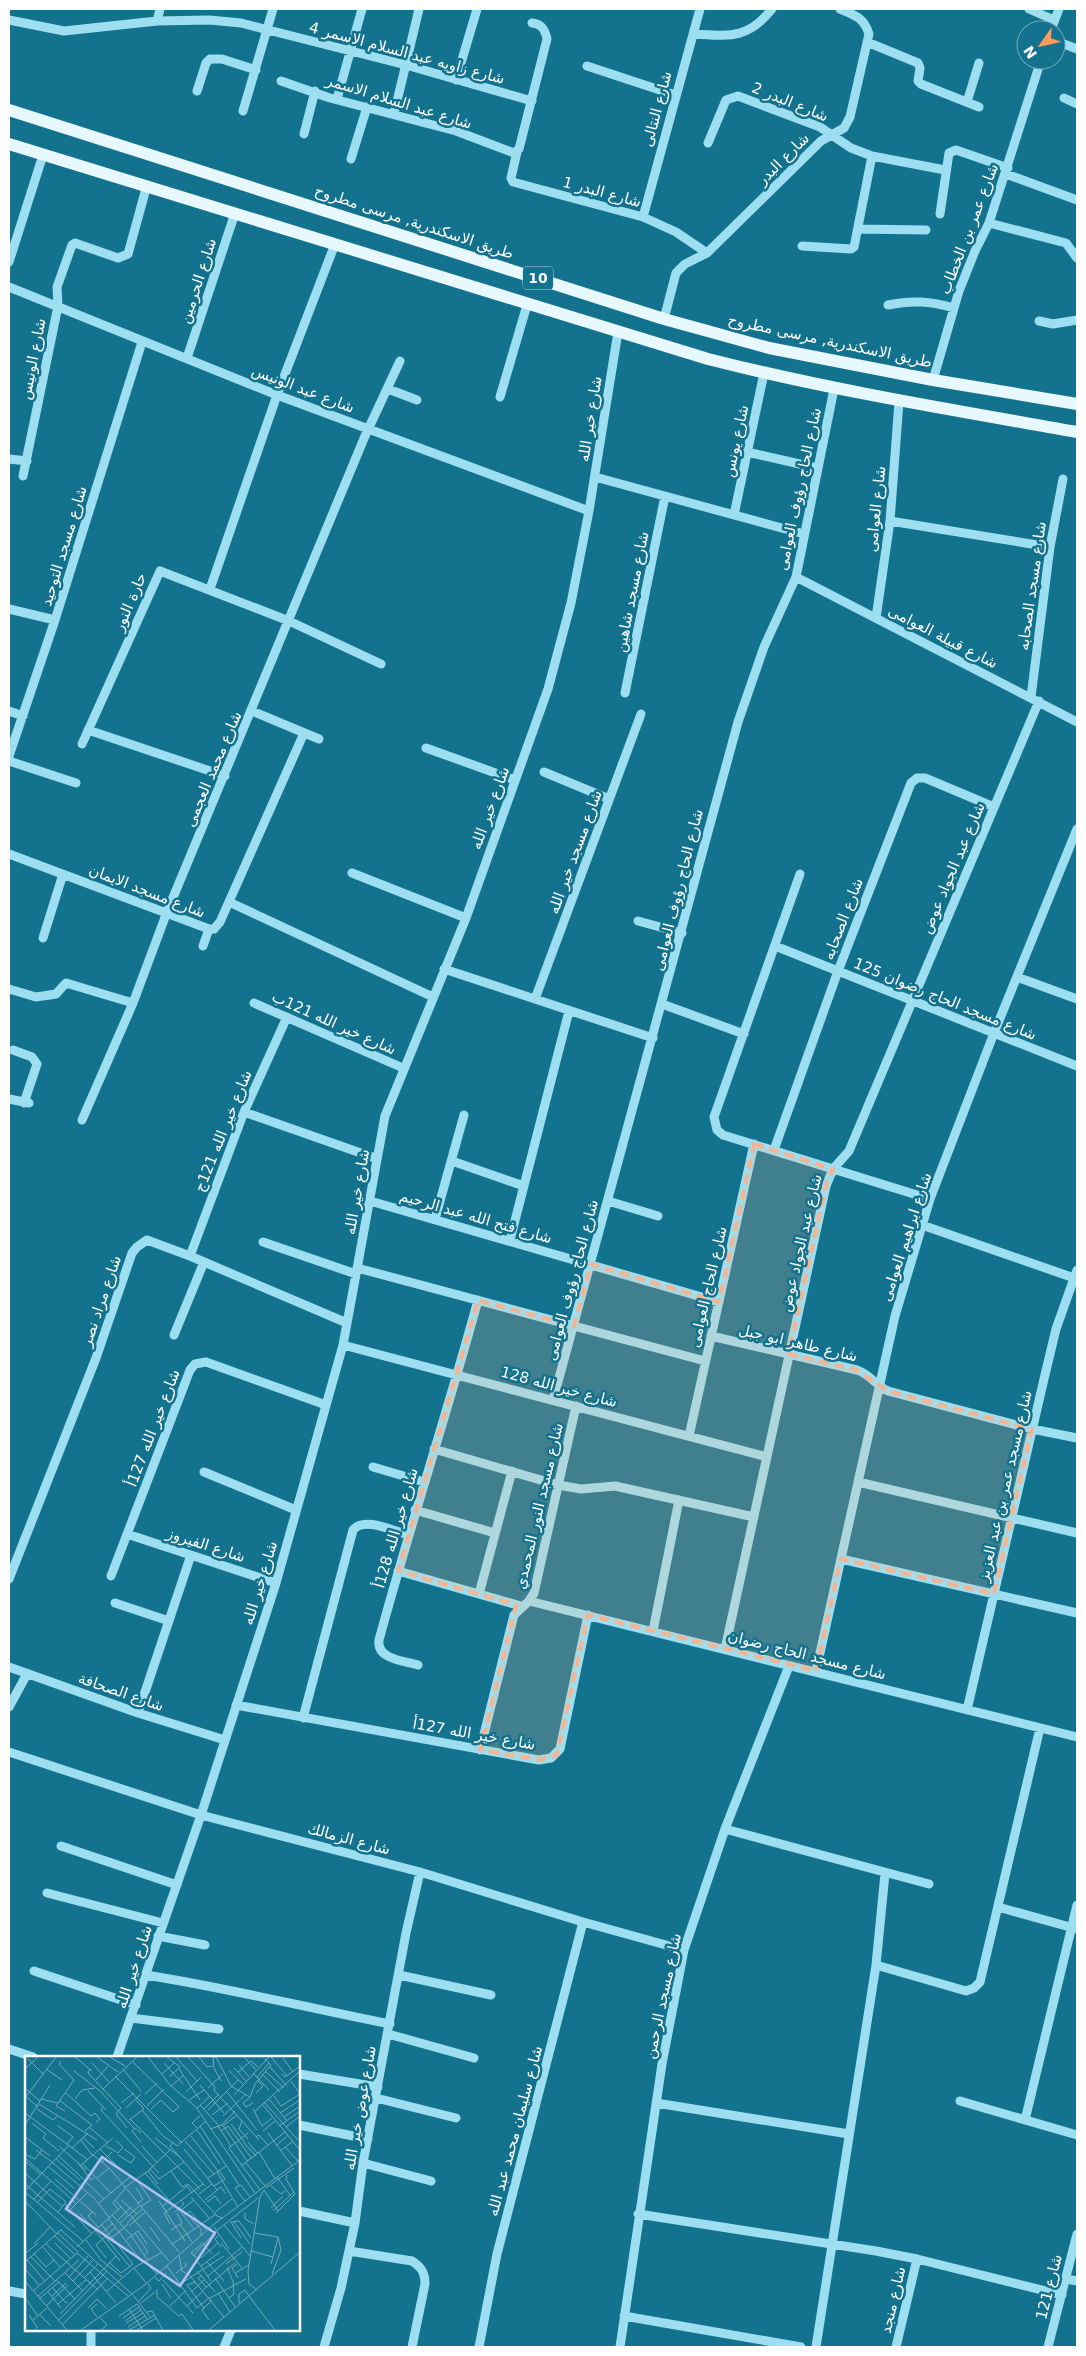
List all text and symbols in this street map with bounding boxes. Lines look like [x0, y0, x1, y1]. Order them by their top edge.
street label: شارع زاويه عبد السلام الاسمر 4 [307, 18, 507, 88]
north arrow [1016, 20, 1066, 70]
text: N [1020, 43, 1040, 62]
street label: شارع النتالى [638, 69, 676, 149]
street label: شارع عبد السلام الاسمر [323, 71, 474, 133]
street label: شارع البدر 2 [749, 79, 831, 125]
street label: شارع البدر [752, 129, 813, 190]
street label: شارع عمر بن الخطاب [936, 161, 1002, 297]
street label: شارع البدر 1 [561, 173, 643, 211]
street label: طريق الاسكندرية, مرسى مطروح [312, 181, 516, 263]
street label: شارع الحرمين [176, 236, 220, 326]
road number: 10 [523, 266, 553, 290]
street label: طريق الاسكندرية, مرسى مطروح [726, 311, 934, 371]
street label: شارع الونيس [16, 317, 50, 401]
street label: شارع عبد الونيس [249, 361, 357, 417]
street label: شارع خير الله [574, 375, 606, 463]
street label: شارع يونس [720, 403, 752, 479]
street label: شارع الحاج رؤوف العوامى [773, 406, 826, 572]
street label: شارع العوامى [863, 465, 889, 553]
street label: شارع مسجد التوحيد [37, 484, 91, 608]
street label: شارع مسجد الصحابه [1014, 520, 1050, 652]
street label: شارع مسجد شاهين [611, 530, 653, 654]
street label: حارة النور [109, 570, 150, 635]
street label: شارع قبيلة العوامى [885, 602, 1001, 672]
street label: شارع محمد العجمى [180, 708, 246, 830]
street label: شارع خير الله [467, 764, 513, 852]
street label: شارع مسجد خير الله [544, 788, 606, 916]
street label: شارع عبد الجواد عوض [917, 800, 989, 936]
street label: شارع الحاج رؤوف العوامى [649, 807, 708, 973]
street label: شارع مسجد الايمان [86, 861, 208, 921]
street label: شارع الصحابه [819, 875, 867, 963]
street label: شارع مسجد الحاج رضوان 125 [851, 954, 1039, 1045]
street label: شارع خير الله 121ب [269, 987, 399, 1059]
street label: شارع خير الله 121ج [190, 1067, 257, 1195]
street label: شارع خير الله [341, 1148, 373, 1236]
street label: شارع ابراهيم العوامى [877, 1170, 935, 1304]
street label: شارع عبد الجواد عوض [776, 1172, 826, 1314]
street label: شارع فتح الله عبد الرحيم [398, 1187, 554, 1247]
street label: شارع الحاج رؤوف العوامى [542, 1197, 603, 1363]
street label: شارع الحاج العوامى [685, 1225, 732, 1350]
street label: شارع مراد نصر [77, 1253, 125, 1350]
street label: شارع طاهر ابو جبل [737, 1321, 859, 1365]
street label: شارع خير الله 128 [499, 1363, 619, 1411]
street label: شارع خير الله 127أ [121, 1366, 184, 1489]
street label: شارع مسجد عمر بن عبد العزيز [974, 1389, 1036, 1584]
street label: شارع مسجد النور المحمدي [511, 1421, 568, 1591]
street label: شارع خير الله 128أ [369, 1466, 422, 1590]
street label: شارع الفيروز [163, 1524, 248, 1566]
street label: شارع خير الله [239, 1539, 281, 1627]
street label: شارع مسجد الحاج رضوان [726, 1627, 888, 1684]
street label: شارع الصحافة [76, 1669, 166, 1715]
street label: شارع خير الله 127أ [411, 1713, 537, 1754]
street label: شارع الزمالك [306, 1819, 392, 1859]
street label: شارع خير الله [112, 1923, 156, 2011]
street label: شارع مسجد الرحمن [641, 1931, 685, 2061]
street label: شارع عوض خير الله [340, 2044, 380, 2172]
street label: شارع سليمان محمد عبد الله [484, 2044, 546, 2218]
inset map [25, 2056, 300, 2331]
street label: شارع 121 [1032, 2252, 1066, 2322]
street label: شارع منجد [877, 2265, 909, 2335]

